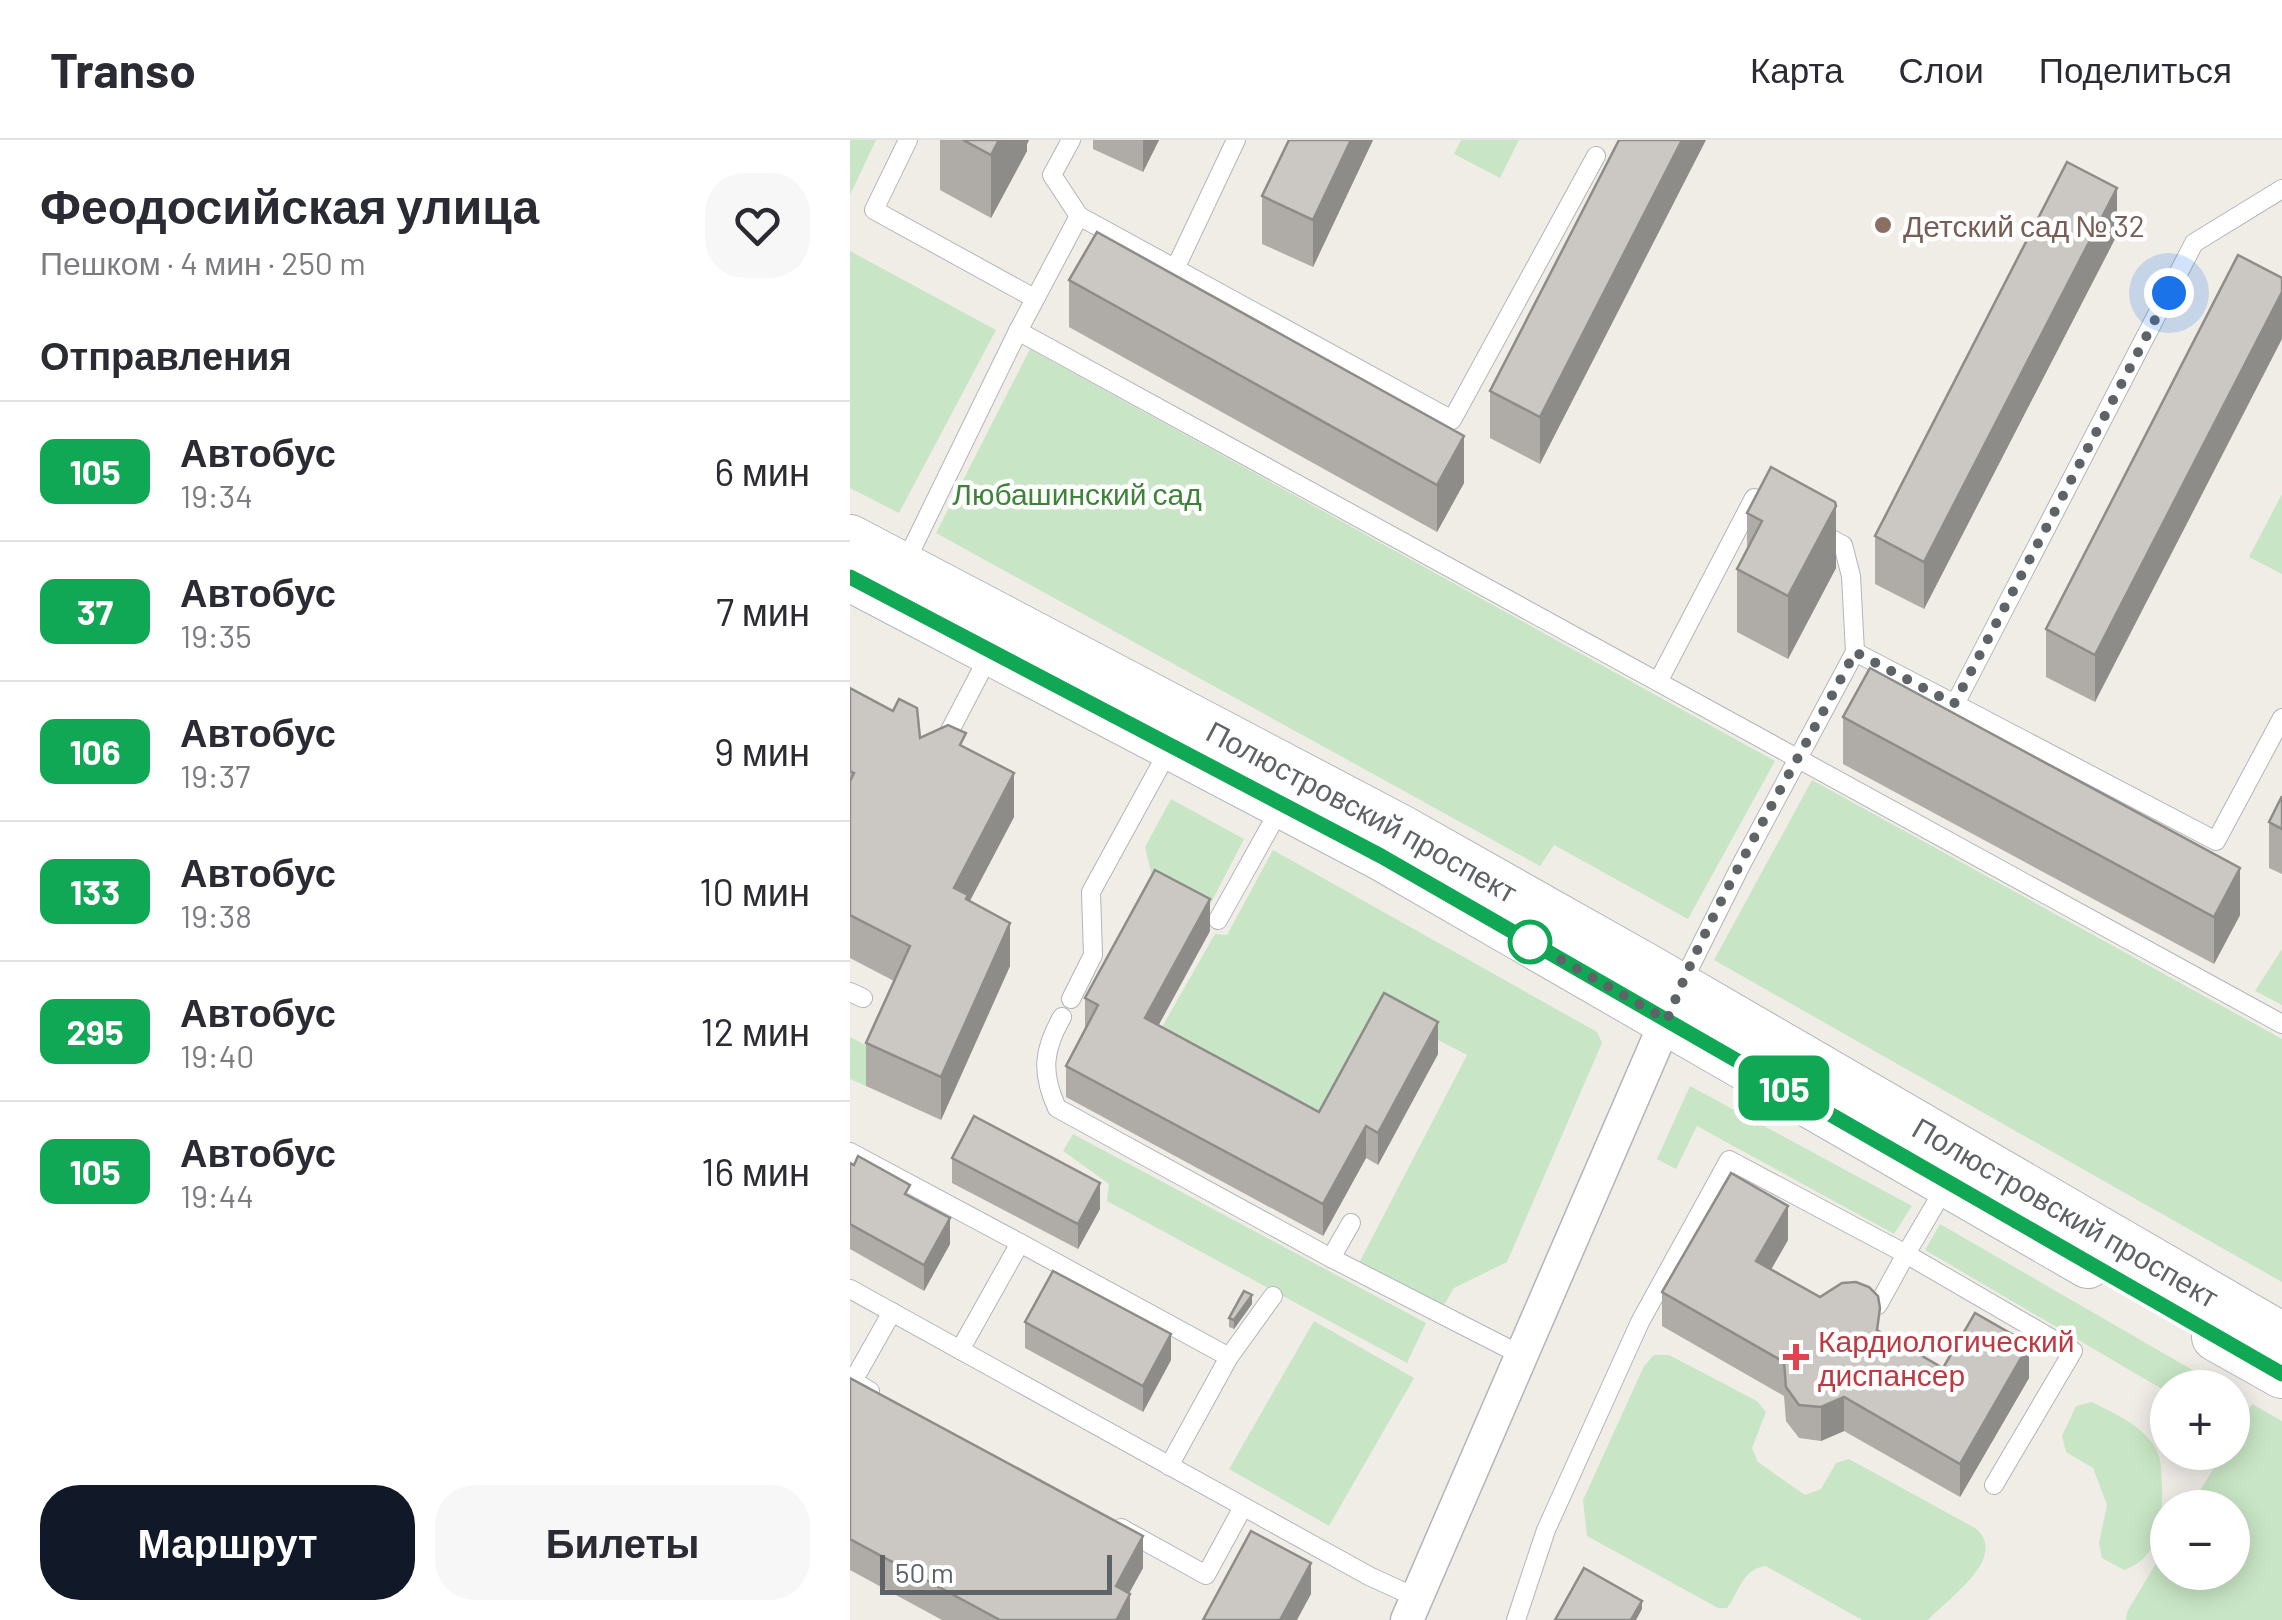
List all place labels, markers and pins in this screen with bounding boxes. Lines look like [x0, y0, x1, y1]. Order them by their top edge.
place label: Детский сад № 32 [1903, 207, 2145, 243]
marker: Детский сад № 32 [1872, 214, 1894, 236]
unlabelled marker [1509, 921, 1551, 963]
place label: Кардиологический диспансер [1818, 1322, 2075, 1392]
marker: Кардиологический диспансер [1783, 1344, 1809, 1370]

